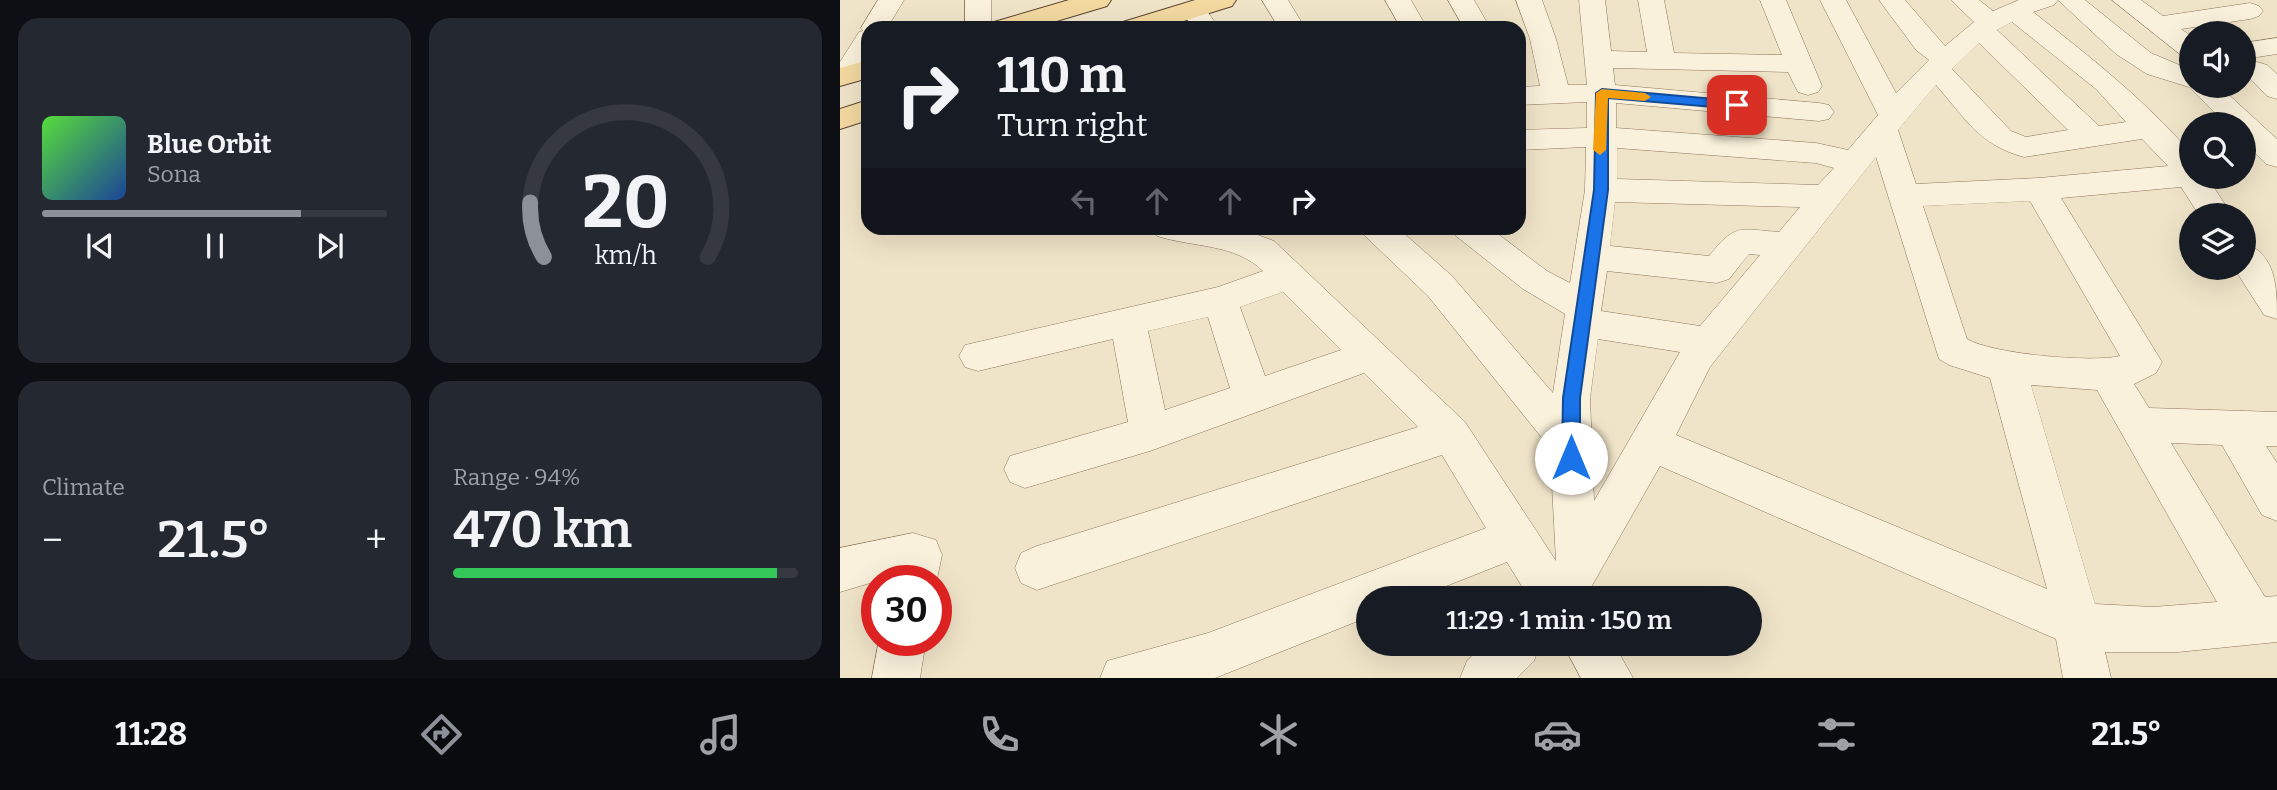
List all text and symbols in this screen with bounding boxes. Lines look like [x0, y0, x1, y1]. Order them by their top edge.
map controls [2179, 21, 2256, 280]
button: sound [2179, 21, 2256, 98]
text: 110 m [997, 46, 1126, 105]
icon: right [882, 49, 973, 140]
pin [1707, 75, 1767, 135]
icon: arrive [1718, 86, 1756, 124]
text: Turn right [997, 106, 1148, 144]
button: search [2179, 112, 2256, 189]
text: Blue Orbit [147, 129, 271, 160]
text: 20 [582, 159, 669, 246]
text: Sona [147, 160, 201, 188]
icon: left [1065, 182, 1103, 220]
icon: ahead [1138, 182, 1176, 220]
icon: ahead [1211, 182, 1249, 220]
icon: right [1284, 182, 1322, 220]
button: layers [2179, 203, 2256, 280]
icon: previous [81, 227, 119, 265]
icon: pause [196, 227, 234, 265]
icon: next [311, 227, 349, 265]
text: km/h [595, 241, 657, 271]
position arrow [1534, 421, 1608, 495]
text: Range · 94% [453, 463, 580, 491]
text: Climate [42, 473, 125, 501]
text: 470 km [453, 498, 632, 561]
text: 21.5° [157, 508, 271, 571]
text: − [42, 517, 63, 563]
text: + [365, 517, 387, 563]
speed limit sign: 30 [861, 565, 952, 656]
text: 11:29 · 1 min · 150 m [1446, 605, 1672, 636]
icon: directions [417, 710, 466, 759]
icon: music [696, 710, 745, 759]
icon: phone [975, 710, 1024, 759]
icon: climate [1254, 710, 1303, 759]
icon: car [1533, 710, 1582, 759]
icon: filters [1812, 710, 1861, 759]
text: 11:28 [115, 715, 187, 753]
text: 21.5° [2091, 715, 2162, 753]

